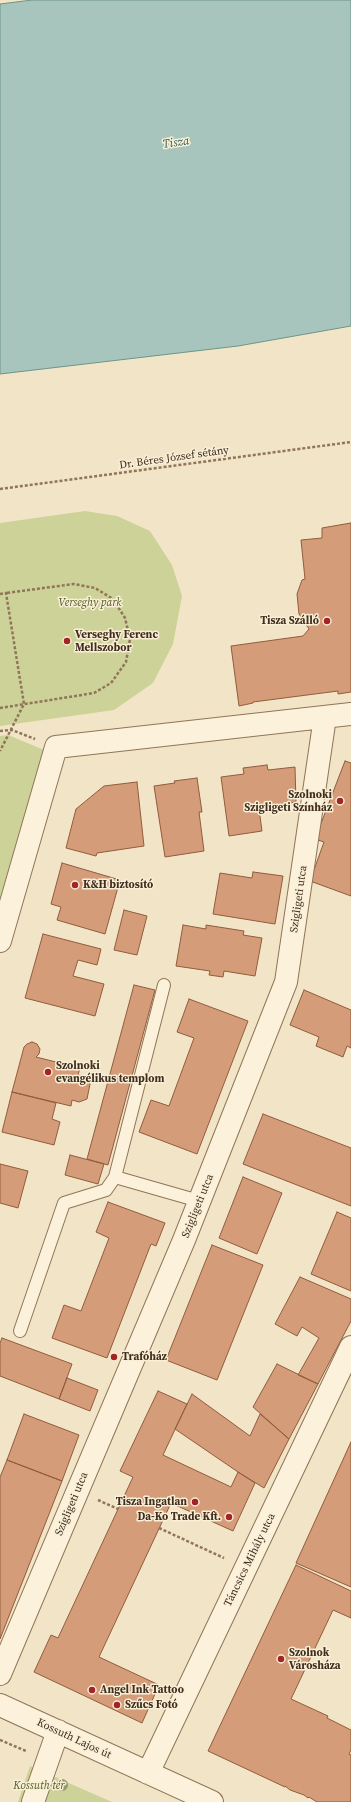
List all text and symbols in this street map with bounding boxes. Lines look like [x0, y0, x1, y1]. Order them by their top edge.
water label: Tisza [162, 134, 190, 152]
street label: Dr. Béres József sétány [118, 444, 230, 472]
park label: Verseghy park [58, 596, 122, 610]
place label: Tisza Szálló [260, 614, 319, 628]
marker: Tisza Szálló [322, 616, 332, 626]
place label: Verseghy Ferenc Mellszobor [75, 628, 158, 654]
marker: Verseghy Ferenc Mellszobor [62, 636, 72, 646]
place label: Szolnoki Szigligeti Színház [244, 788, 332, 814]
marker: Szolnoki Szigligeti Színház [335, 796, 345, 806]
street label: Szigligeti utca [288, 865, 310, 933]
place label: K&H biztosító [83, 878, 153, 892]
marker: K&H biztosító [70, 880, 80, 890]
place label: Szolnoki evangélikus templom [56, 1059, 165, 1085]
marker: Szolnoki evangélikus templom [43, 1067, 53, 1077]
street label: Szigligeti utca [179, 1172, 217, 1240]
place label: Trafóház [122, 1350, 167, 1364]
marker: Trafóház [109, 1352, 119, 1362]
street label: Szigligeti utca [53, 1470, 91, 1538]
place label: Tisza Ingatlan [116, 1495, 187, 1509]
marker: Tisza Ingatlan [190, 1497, 200, 1507]
place label: Da-Ko Trade Kft. [138, 1510, 221, 1524]
street label: Táncsics Mihály utca [222, 1511, 278, 1609]
marker: Da-Ko Trade Kft. [224, 1512, 234, 1522]
place label: Szolnok Városháza [289, 1646, 341, 1672]
marker: Szolnok Városháza [276, 1654, 286, 1664]
place label: Angel Ink Tattoo [100, 1683, 184, 1697]
marker: Angel Ink Tattoo [87, 1685, 97, 1695]
place label: Szűcs Fotó [125, 1698, 178, 1712]
marker: Szűcs Fotó [112, 1700, 122, 1710]
street label: Kossuth Lajos út [35, 1716, 113, 1762]
park label: Kossuth tér [13, 1779, 65, 1793]

